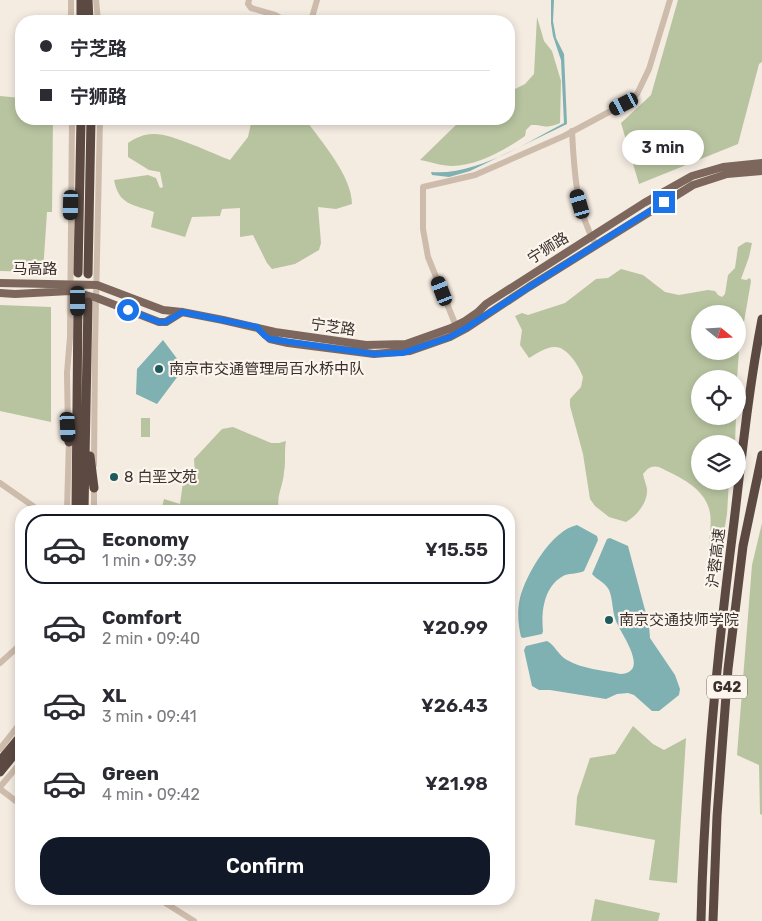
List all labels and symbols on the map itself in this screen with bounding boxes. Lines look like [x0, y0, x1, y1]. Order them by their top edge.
car [607, 91, 640, 117]
callout: 3 min [623, 130, 705, 164]
car [568, 188, 591, 220]
car [63, 190, 78, 220]
route end [653, 191, 675, 213]
street label: 宁狮路 [524, 228, 572, 268]
street label: 马高路 [12, 260, 58, 278]
car [429, 274, 454, 308]
car [70, 286, 85, 316]
route start [117, 299, 139, 321]
north arrow [691, 305, 746, 360]
street label: 宁芝路 [309, 315, 357, 339]
place label: 南京市交通管理局百水桥中队 [169, 360, 364, 378]
marker: 南京市交通管理局百水桥中队 [153, 363, 165, 375]
car [59, 412, 76, 442]
place label: 8 白垩文苑 [124, 468, 197, 486]
marker: 8 白垩文苑 [108, 471, 120, 483]
street label: 沪蓉高速 [703, 527, 729, 589]
place label: 南京交通技师学院 [619, 611, 739, 629]
marker: 南京交通技师学院 [603, 614, 615, 626]
road number: G42 [707, 676, 747, 699]

